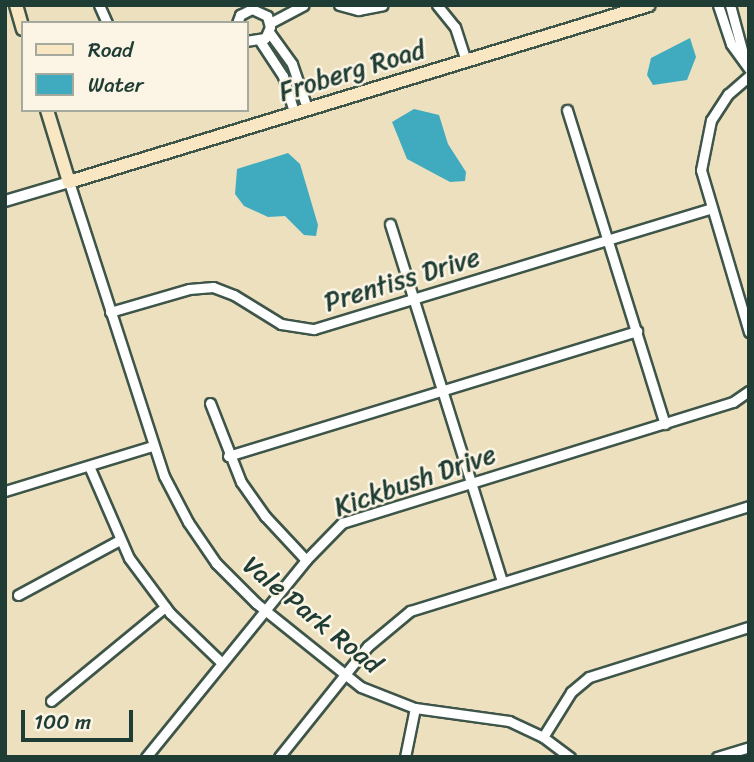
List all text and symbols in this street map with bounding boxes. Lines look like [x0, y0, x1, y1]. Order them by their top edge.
legend [21, 21, 248, 112]
text: Road [88, 31, 133, 69]
street label: Froberg Road [275, 34, 429, 108]
text: Water [88, 66, 143, 104]
street label: Prentiss Drive [320, 242, 484, 318]
street label: Kickbush Drive [330, 439, 500, 523]
street label: Vale Park Road [236, 549, 388, 681]
scale bar [24, 696, 136, 740]
text: 100 m [34, 703, 91, 741]

